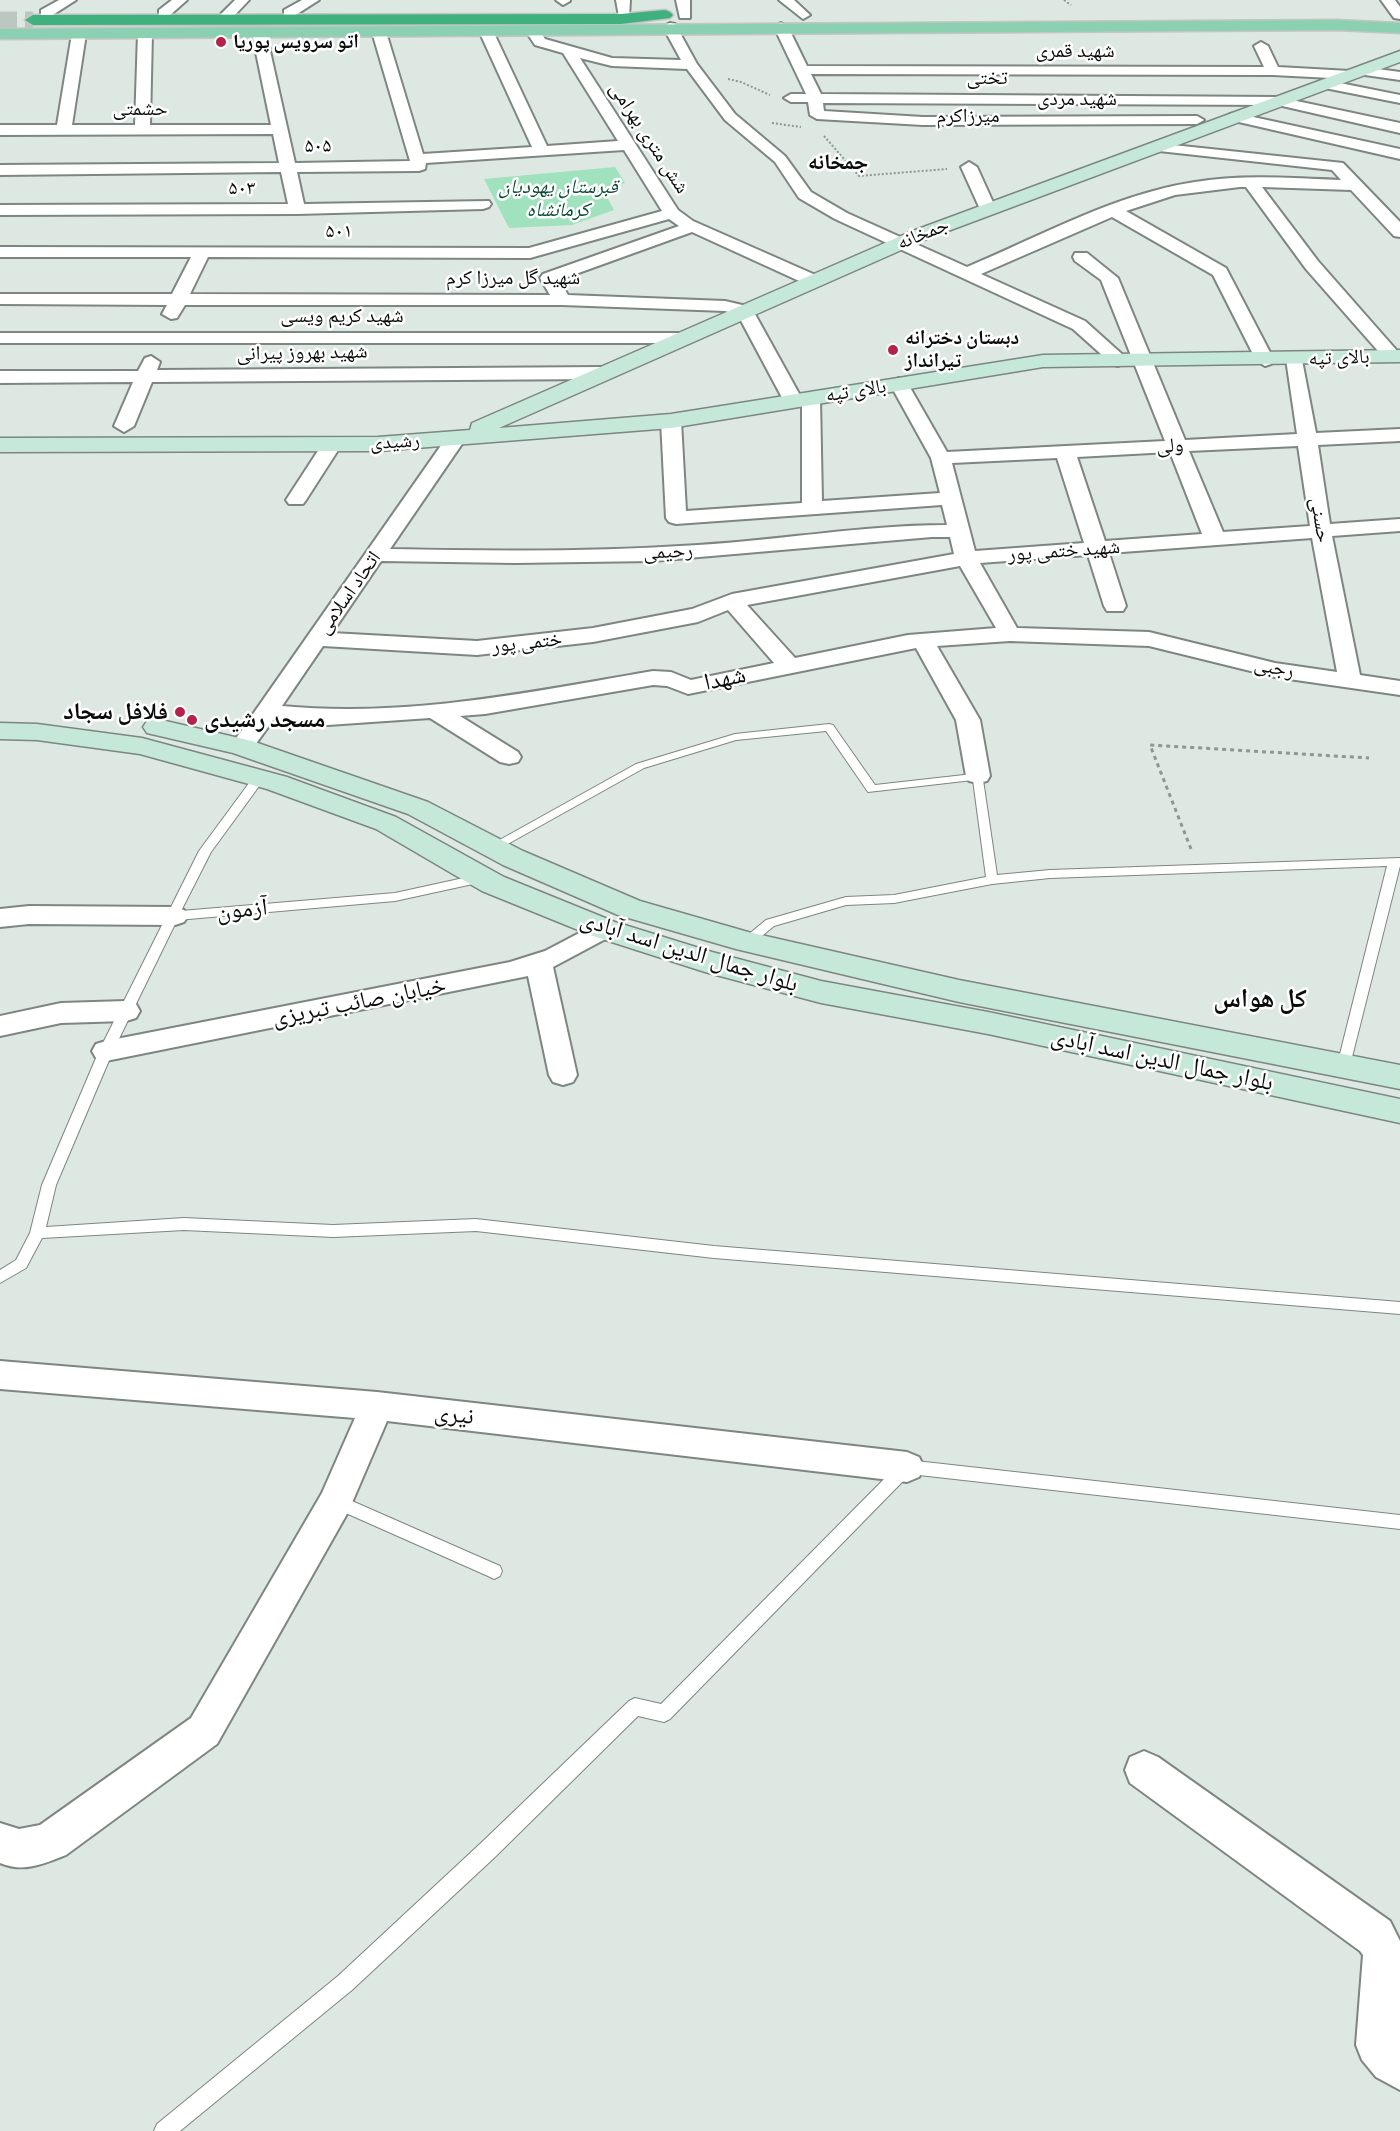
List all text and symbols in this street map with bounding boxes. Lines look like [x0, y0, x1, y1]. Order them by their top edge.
place label: اتو سرویس پوریا [233, 30, 359, 54]
marker: اتو سرویس پوریا [214, 35, 228, 49]
street label: شهید قمری [1035, 39, 1115, 63]
street label: تختی [966, 66, 1008, 90]
street label: شش متری بهرامی [604, 78, 694, 198]
street label: شهید مردی [1037, 87, 1117, 111]
street label: حشمتی [112, 97, 168, 121]
street label: میرزاکرم [936, 104, 1000, 128]
street label: ۵۰۵ [304, 134, 332, 158]
district label: جمخانه [808, 150, 868, 176]
park label: قبرستان یهودیان کرمانشاه [498, 175, 618, 222]
street label: ۵۰۳ [229, 176, 255, 200]
street label: جمخانه [894, 213, 952, 255]
street label: ۵۰۱ [326, 219, 352, 243]
street label: شهید گل میرزا کرم [446, 266, 580, 290]
street label: شهید کریم ویسی [280, 304, 404, 328]
place label: دبستان دخترانه تیرانداز [905, 326, 1019, 373]
street label: شهید بهروز پیرانی [236, 340, 368, 366]
marker: دبستان دخترانه تیرانداز [886, 343, 900, 357]
street label: بالای تپه [1308, 345, 1370, 371]
street label: بالای تپه [824, 374, 888, 408]
street label: رشیدی [369, 429, 421, 455]
street label: ولی [1156, 433, 1184, 459]
street label: حسنی [1305, 496, 1335, 544]
street label: شهید ختمی پور [1007, 535, 1121, 567]
street label: رحیمی [643, 539, 693, 565]
street label: اتحاد اسلامی [312, 547, 386, 639]
street label: ختمی پور [491, 627, 563, 659]
street label: رجبی [1252, 652, 1296, 684]
street label: شهدا [701, 661, 749, 697]
place label: فلافل سجاد [63, 698, 168, 726]
marker: فلافل سجاد [173, 705, 187, 719]
place label: مسجد رشیدی [204, 706, 325, 734]
marker: مسجد رشیدی [185, 713, 199, 727]
street label: آزمون [215, 893, 269, 927]
street label: بلوار جمال الدین اسد آبادی [576, 905, 802, 999]
street label: خیابان صائب تبریزی [270, 971, 448, 1033]
district label: کل هواس [1213, 984, 1307, 1016]
street label: بلوار جمال الدین اسد آبادی [1048, 1022, 1276, 1098]
street label: نیری [433, 1399, 475, 1431]

